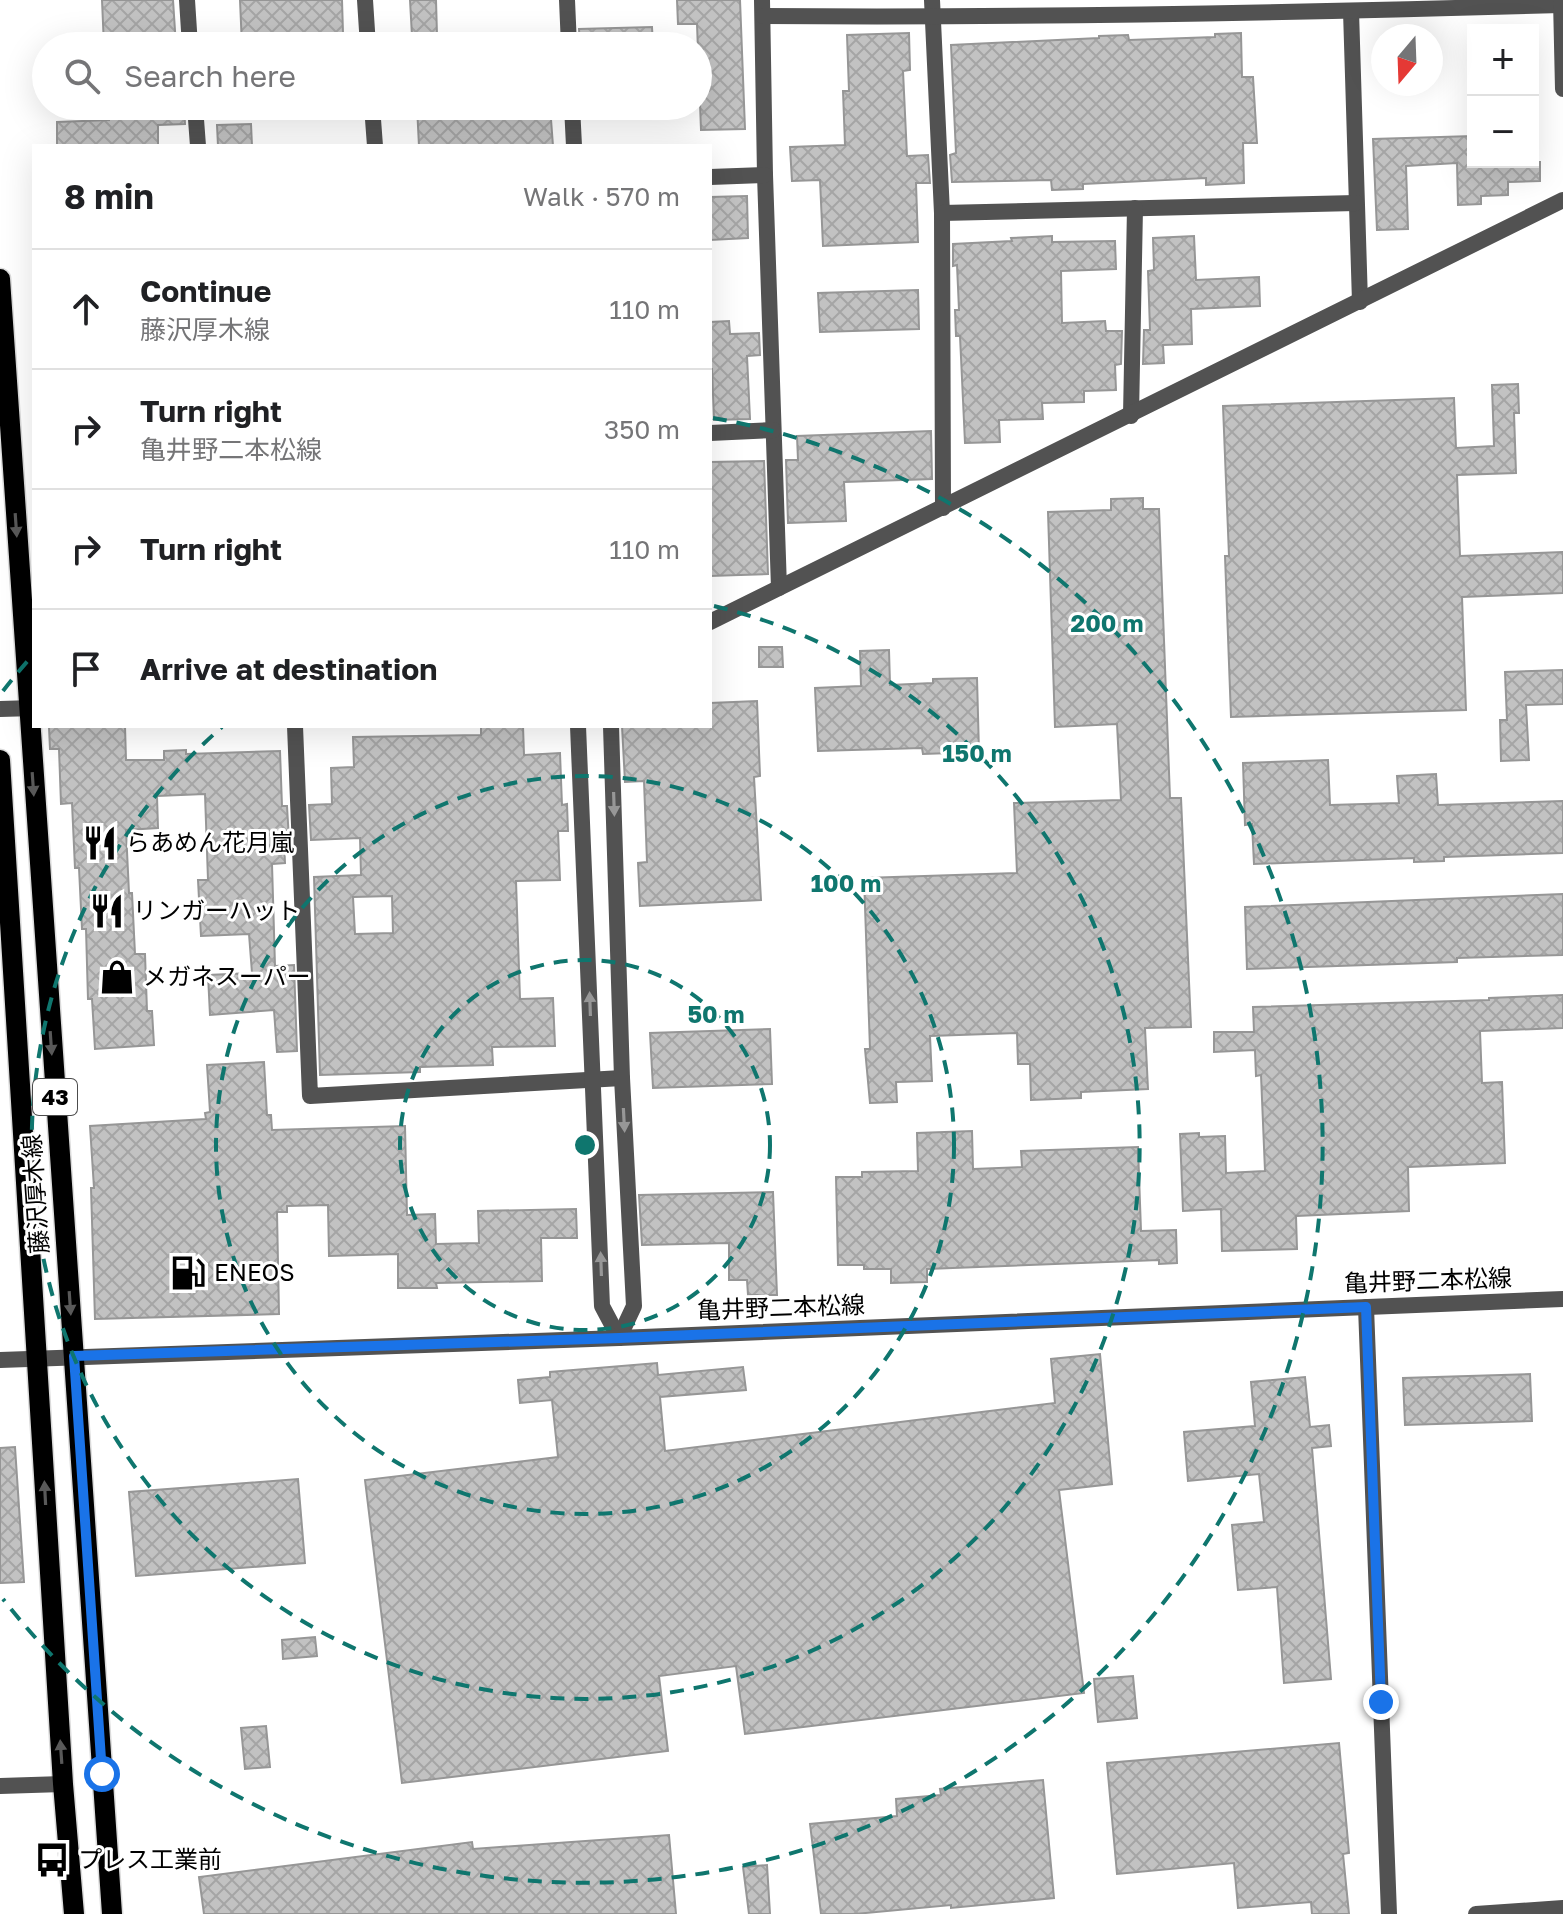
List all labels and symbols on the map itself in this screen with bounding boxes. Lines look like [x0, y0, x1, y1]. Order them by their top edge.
north arrow [1371, 24, 1443, 96]
one-way arrow [10, 513, 23, 538]
text: 200 m [1071, 608, 1143, 637]
text: 150 m [942, 738, 1012, 767]
one-way arrow [27, 772, 40, 797]
one-way arrow [607, 792, 620, 817]
restaurant icon: らあめん花月嵐 [81, 824, 119, 862]
place label: らあめん花月嵐 [126, 827, 294, 856]
text: 100 m [811, 868, 881, 897]
restaurant icon: リンガーハット [88, 892, 126, 930]
place label: リンガーハット [133, 895, 301, 924]
shop icon: メガネスーパー [98, 958, 136, 996]
place label: メガネスーパー [143, 961, 311, 990]
one-way arrow [583, 991, 596, 1016]
text: 50 m [687, 999, 745, 1028]
one-way arrow [45, 1031, 58, 1056]
road number: 43 [33, 1079, 77, 1115]
one-way arrow [618, 1108, 631, 1133]
centre of rings [571, 1131, 599, 1159]
street label: 藤沢厚木線 [16, 1133, 53, 1255]
one-way arrow [594, 1251, 607, 1276]
fuel station icon: ENEOS [169, 1254, 207, 1292]
place label: ENEOS [214, 1257, 295, 1286]
street label: 亀井野二本松線 [1343, 1262, 1512, 1297]
street label: 亀井野二本松線 [696, 1289, 865, 1324]
one-way arrow [64, 1291, 77, 1316]
one-way arrow [38, 1480, 51, 1505]
route end [1363, 1684, 1399, 1720]
one-way arrow [54, 1740, 67, 1765]
route start [84, 1756, 120, 1792]
bus stop icon: プレス工業前 [33, 1841, 71, 1879]
place label: プレス工業前 [78, 1844, 222, 1873]

